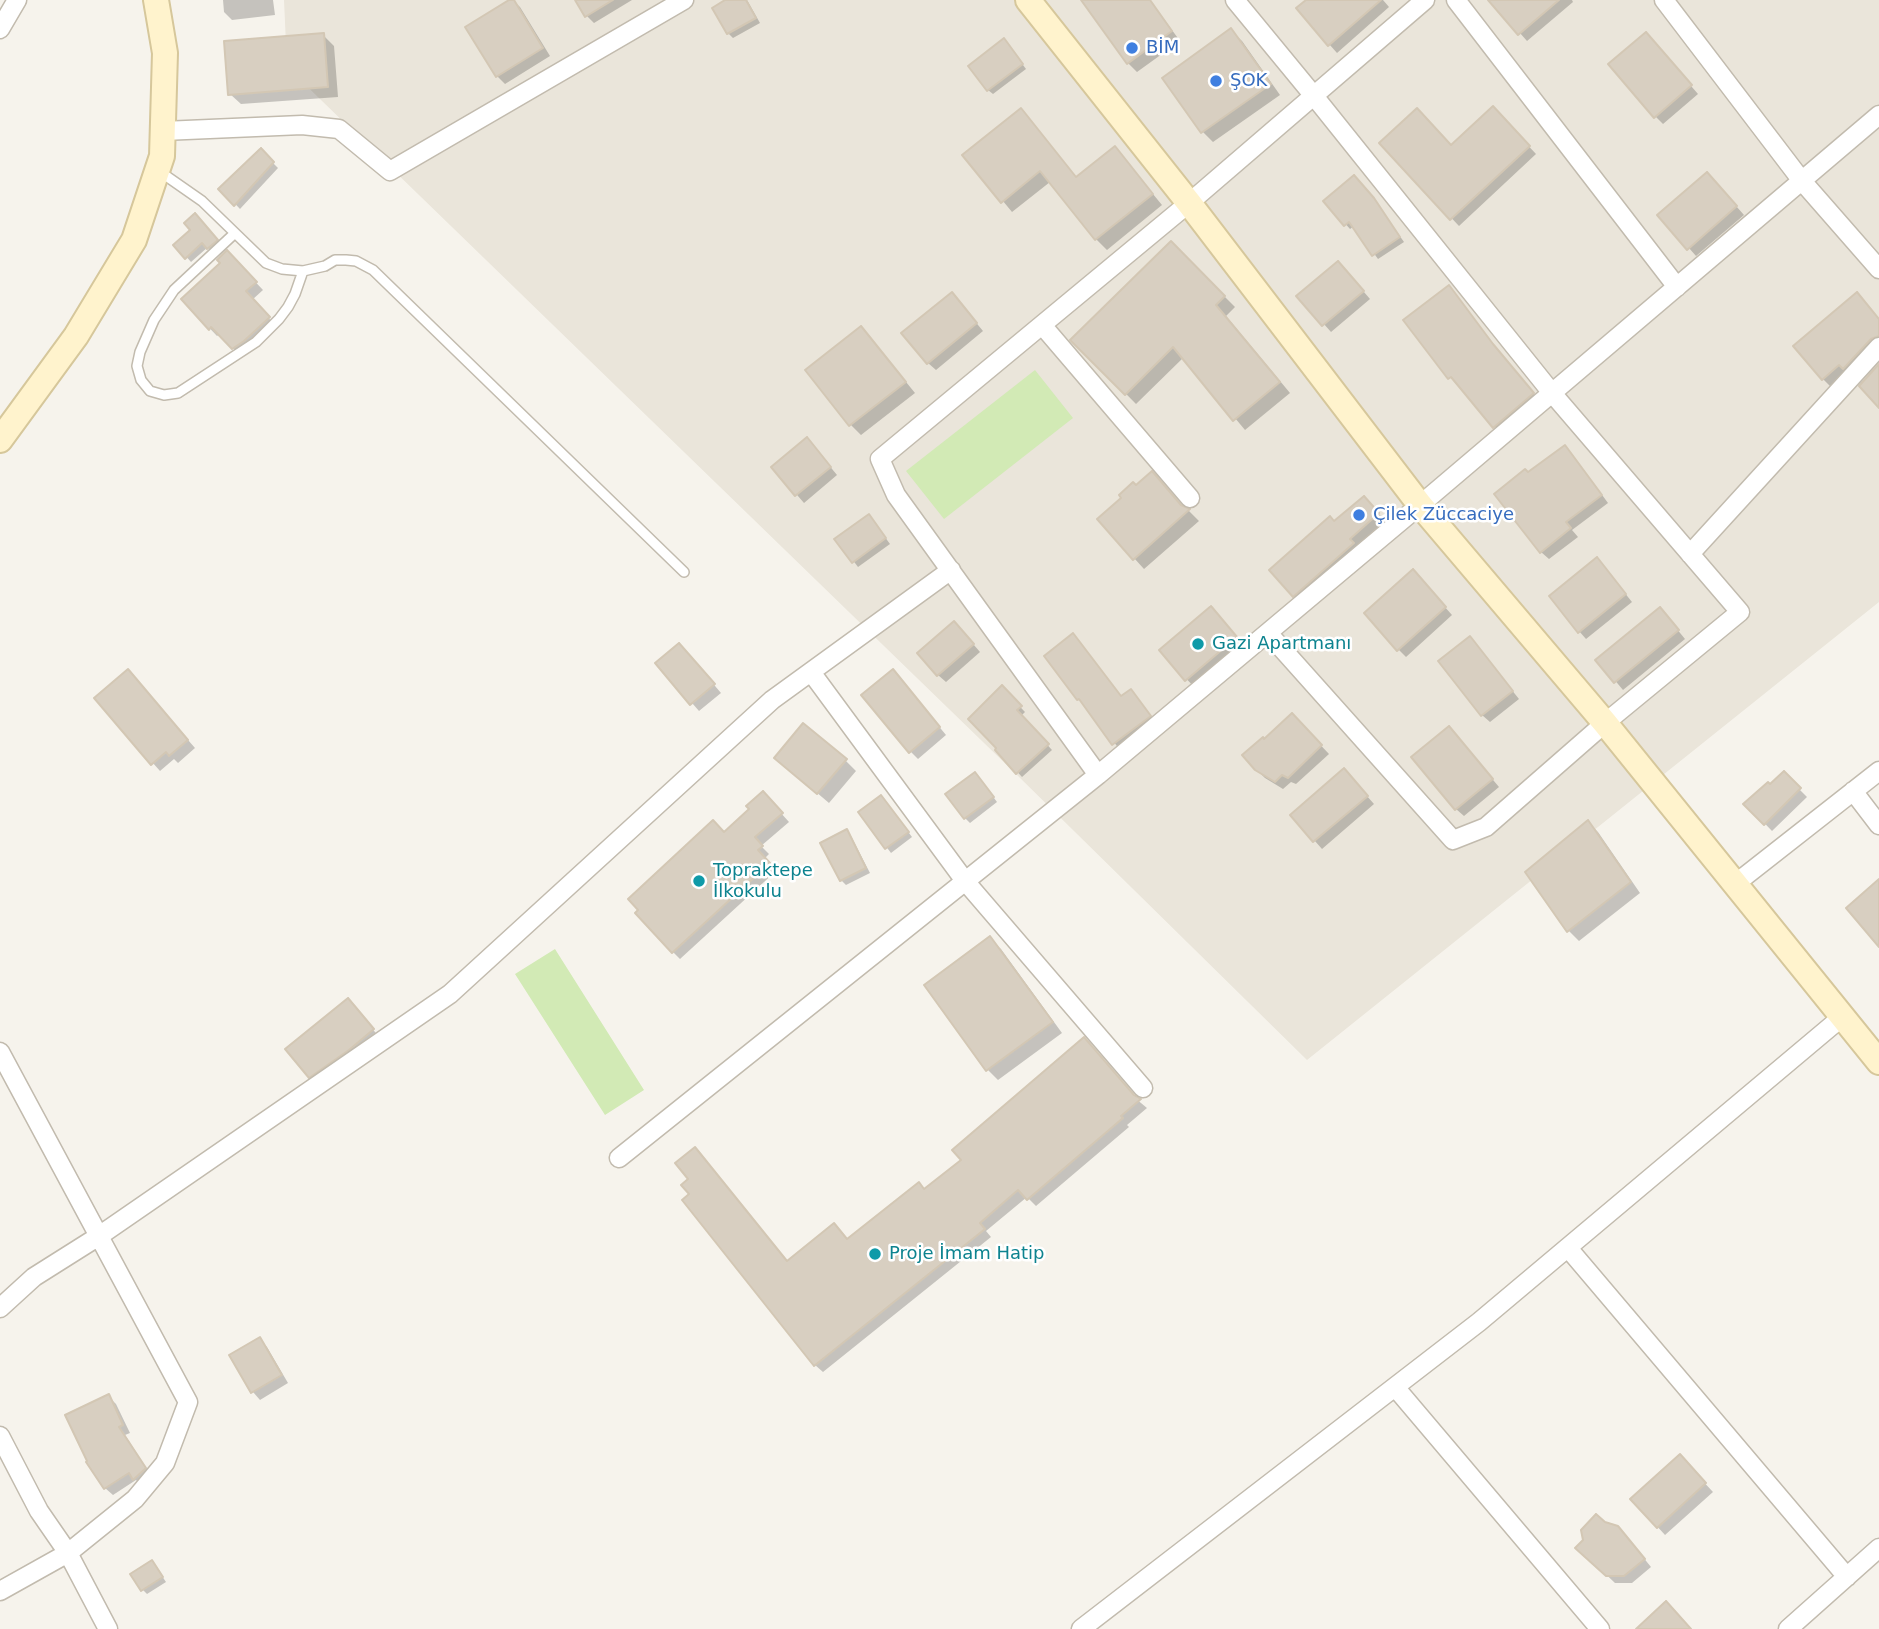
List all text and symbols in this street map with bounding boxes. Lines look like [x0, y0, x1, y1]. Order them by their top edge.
place label: BİM [1146, 37, 1179, 59]
marker: BİM [1124, 40, 1140, 56]
place label: ŞOK [1230, 70, 1267, 92]
marker: ŞOK [1208, 73, 1224, 89]
place label: Çilek Züccaciye [1373, 504, 1514, 526]
marker: Çilek Züccaciye [1351, 507, 1367, 523]
place label: Gazi Apartmanı [1212, 633, 1351, 655]
marker: Gazi Apartmanı [1190, 636, 1206, 652]
place label: Topraktepe İlkokulu [713, 860, 813, 903]
marker: Topraktepe İlkokulu [691, 873, 707, 889]
place label: Proje İmam Hatip [889, 1243, 1045, 1265]
marker: Proje İmam Hatip [867, 1246, 883, 1262]

